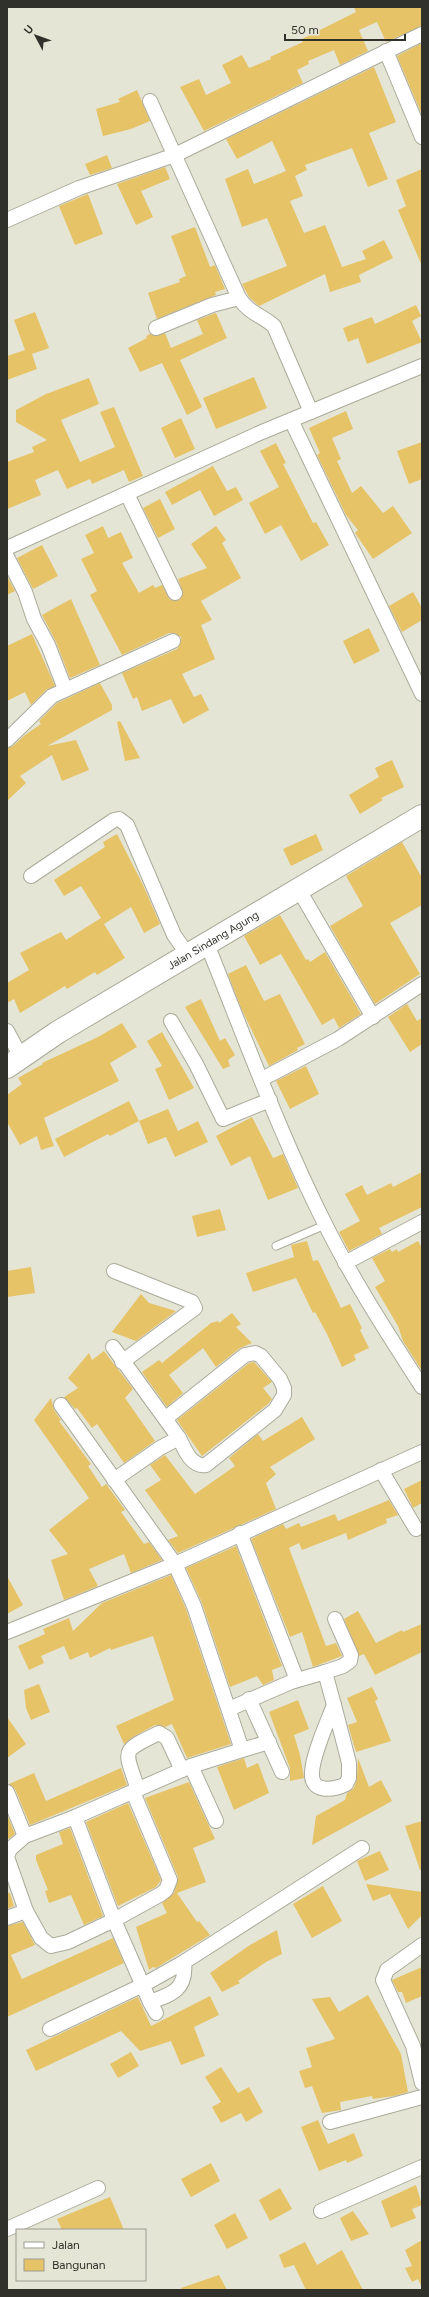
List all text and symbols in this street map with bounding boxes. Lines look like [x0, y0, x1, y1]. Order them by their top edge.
north arrow [16, 16, 56, 56]
scale bar [285, 16, 405, 42]
text: U [21, 22, 36, 37]
text: 50 m [291, 23, 319, 37]
street label: Jalan Sindang Agung [165, 908, 261, 973]
legend [16, 2229, 146, 2281]
text: Jalan [52, 2238, 80, 2252]
text: Bangunan [52, 2258, 106, 2272]

